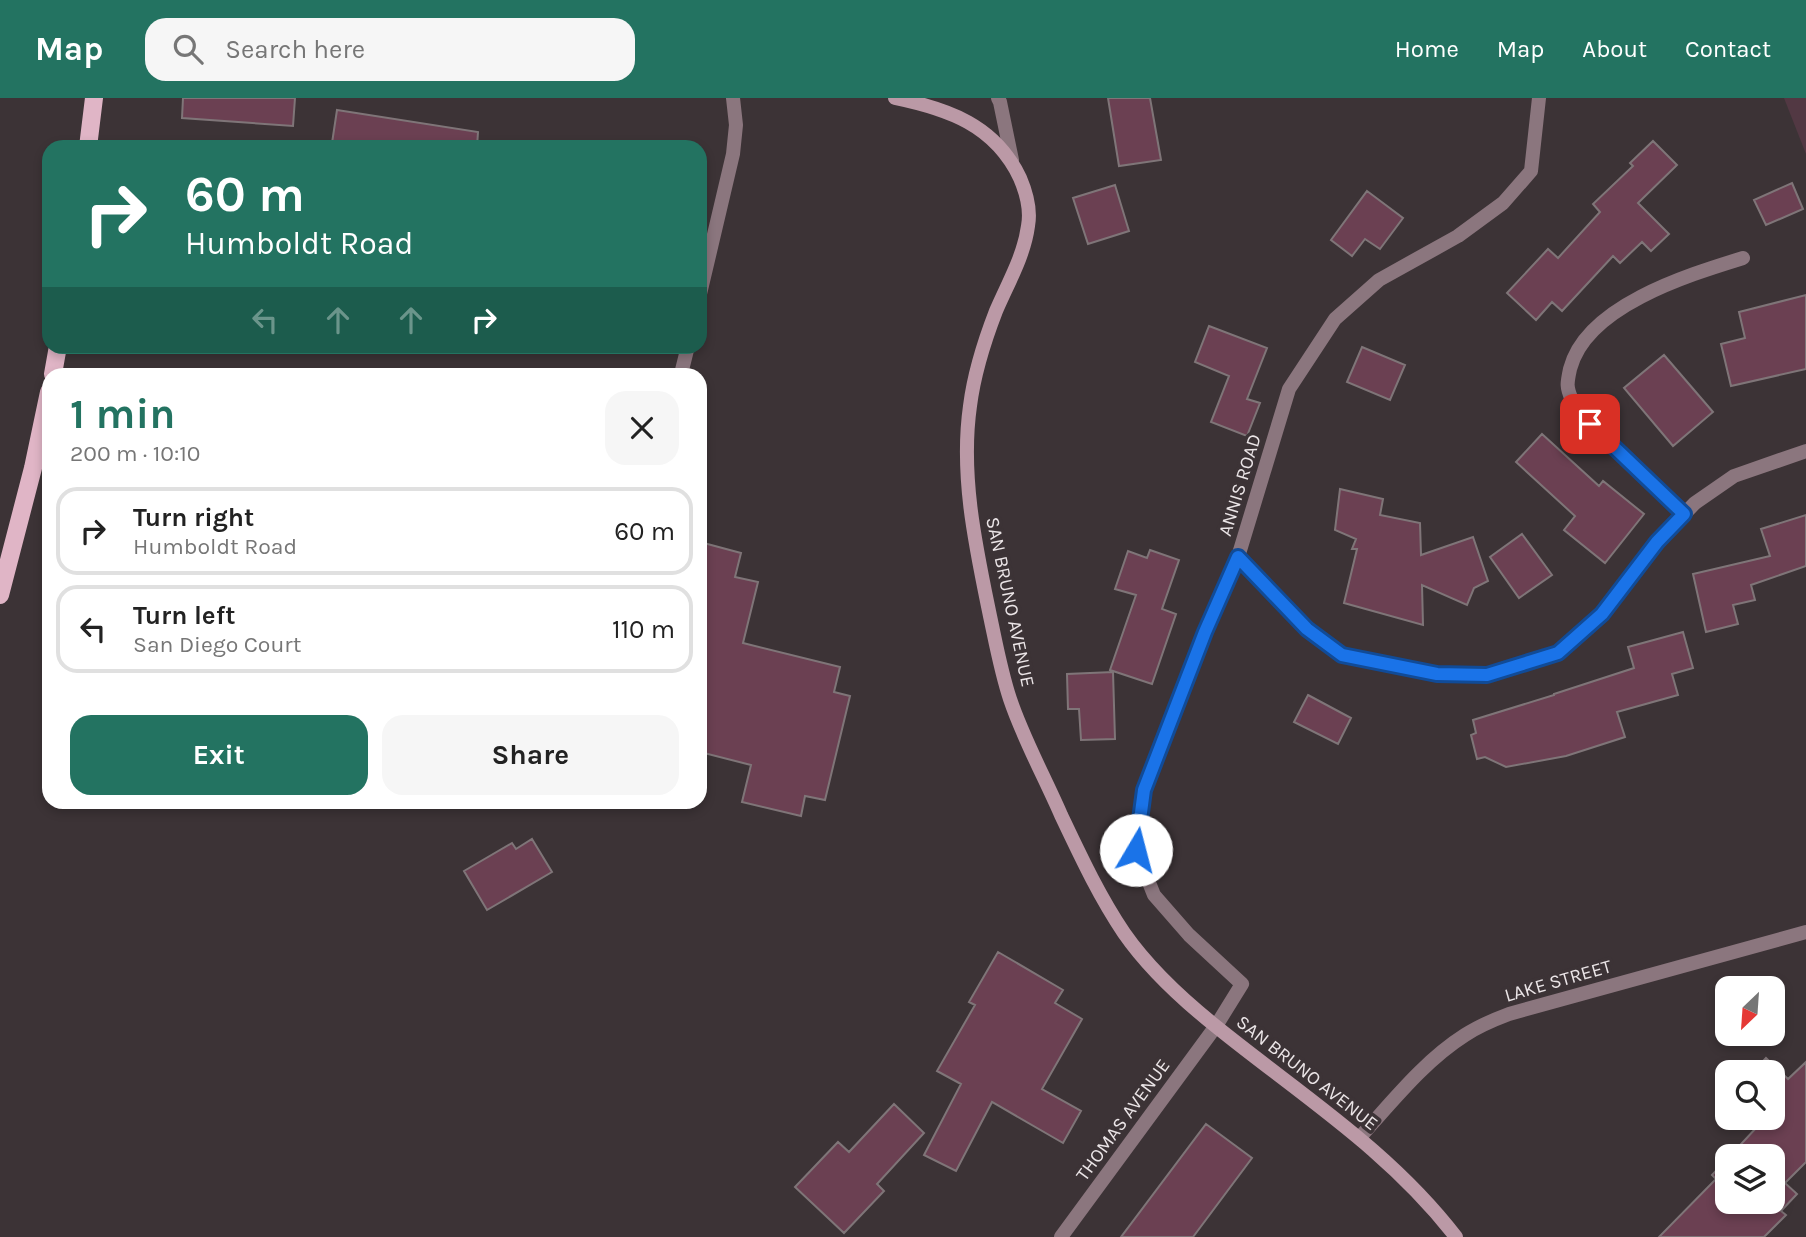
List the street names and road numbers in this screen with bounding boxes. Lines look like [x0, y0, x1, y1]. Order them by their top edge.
street label: ANNIS ROAD [1214, 431, 1266, 539]
street label: SAN BRUNO AVENUE [981, 515, 1039, 689]
street label: LAKE STREET [1502, 955, 1614, 1007]
street label: SAN BRUNO AVENUE [1232, 1011, 1382, 1135]
street label: THOMAS AVENUE [1071, 1055, 1175, 1185]

